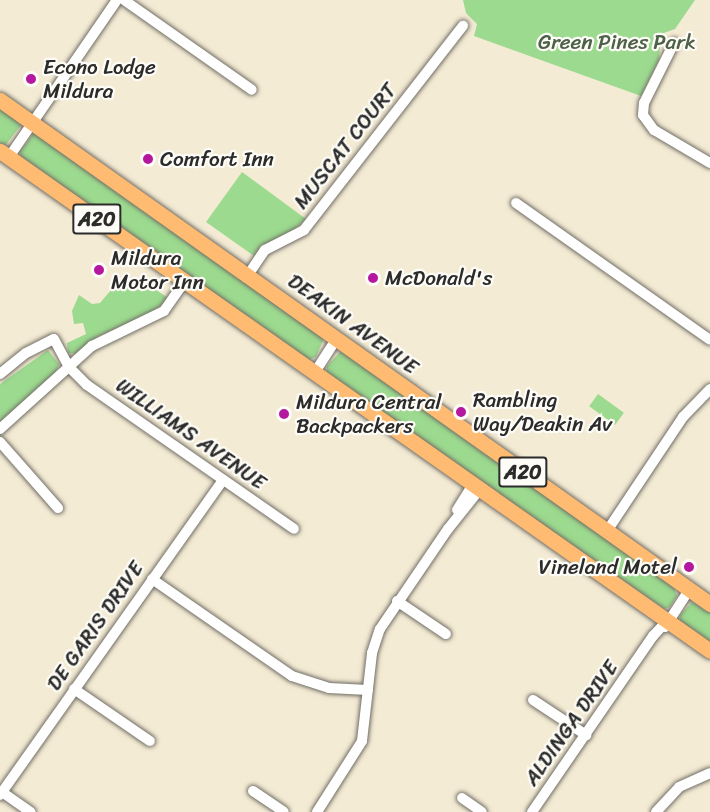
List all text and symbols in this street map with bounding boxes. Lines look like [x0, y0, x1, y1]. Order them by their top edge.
park label: Green Pines Park [538, 29, 696, 55]
place label: Econo Lodge Mildura [43, 54, 156, 104]
marker: Econo Lodge Mildura [24, 72, 38, 86]
street label: MUSCAT COURT [289, 79, 401, 213]
place label: Comfort Inn [160, 146, 274, 172]
marker: Comfort Inn [141, 152, 155, 166]
road number: A20 [72, 202, 122, 236]
place label: Mildura Motor Inn [111, 245, 204, 295]
marker: Mildura Motor Inn [92, 263, 106, 277]
place label: McDonald's [385, 265, 492, 291]
street label: DEAKIN AVENUE [283, 268, 423, 380]
marker: McDonald's [366, 271, 380, 285]
street label: WILLIAMS AVENUE [111, 373, 271, 495]
place label: Rambling Way/Deakin Av [473, 387, 612, 437]
place label: Mildura Central Backpackers [296, 389, 441, 439]
marker: Rambling Way/Deakin Av [454, 405, 468, 419]
marker: Mildura Central Backpackers [277, 407, 291, 421]
road number: A20 [498, 455, 548, 489]
place label: Vineland Motel [538, 554, 677, 580]
street label: DE GARIS DRIVE [42, 557, 148, 695]
marker: Vineland Motel [682, 560, 696, 574]
street label: ALDINGA DRIVE [518, 655, 624, 791]

